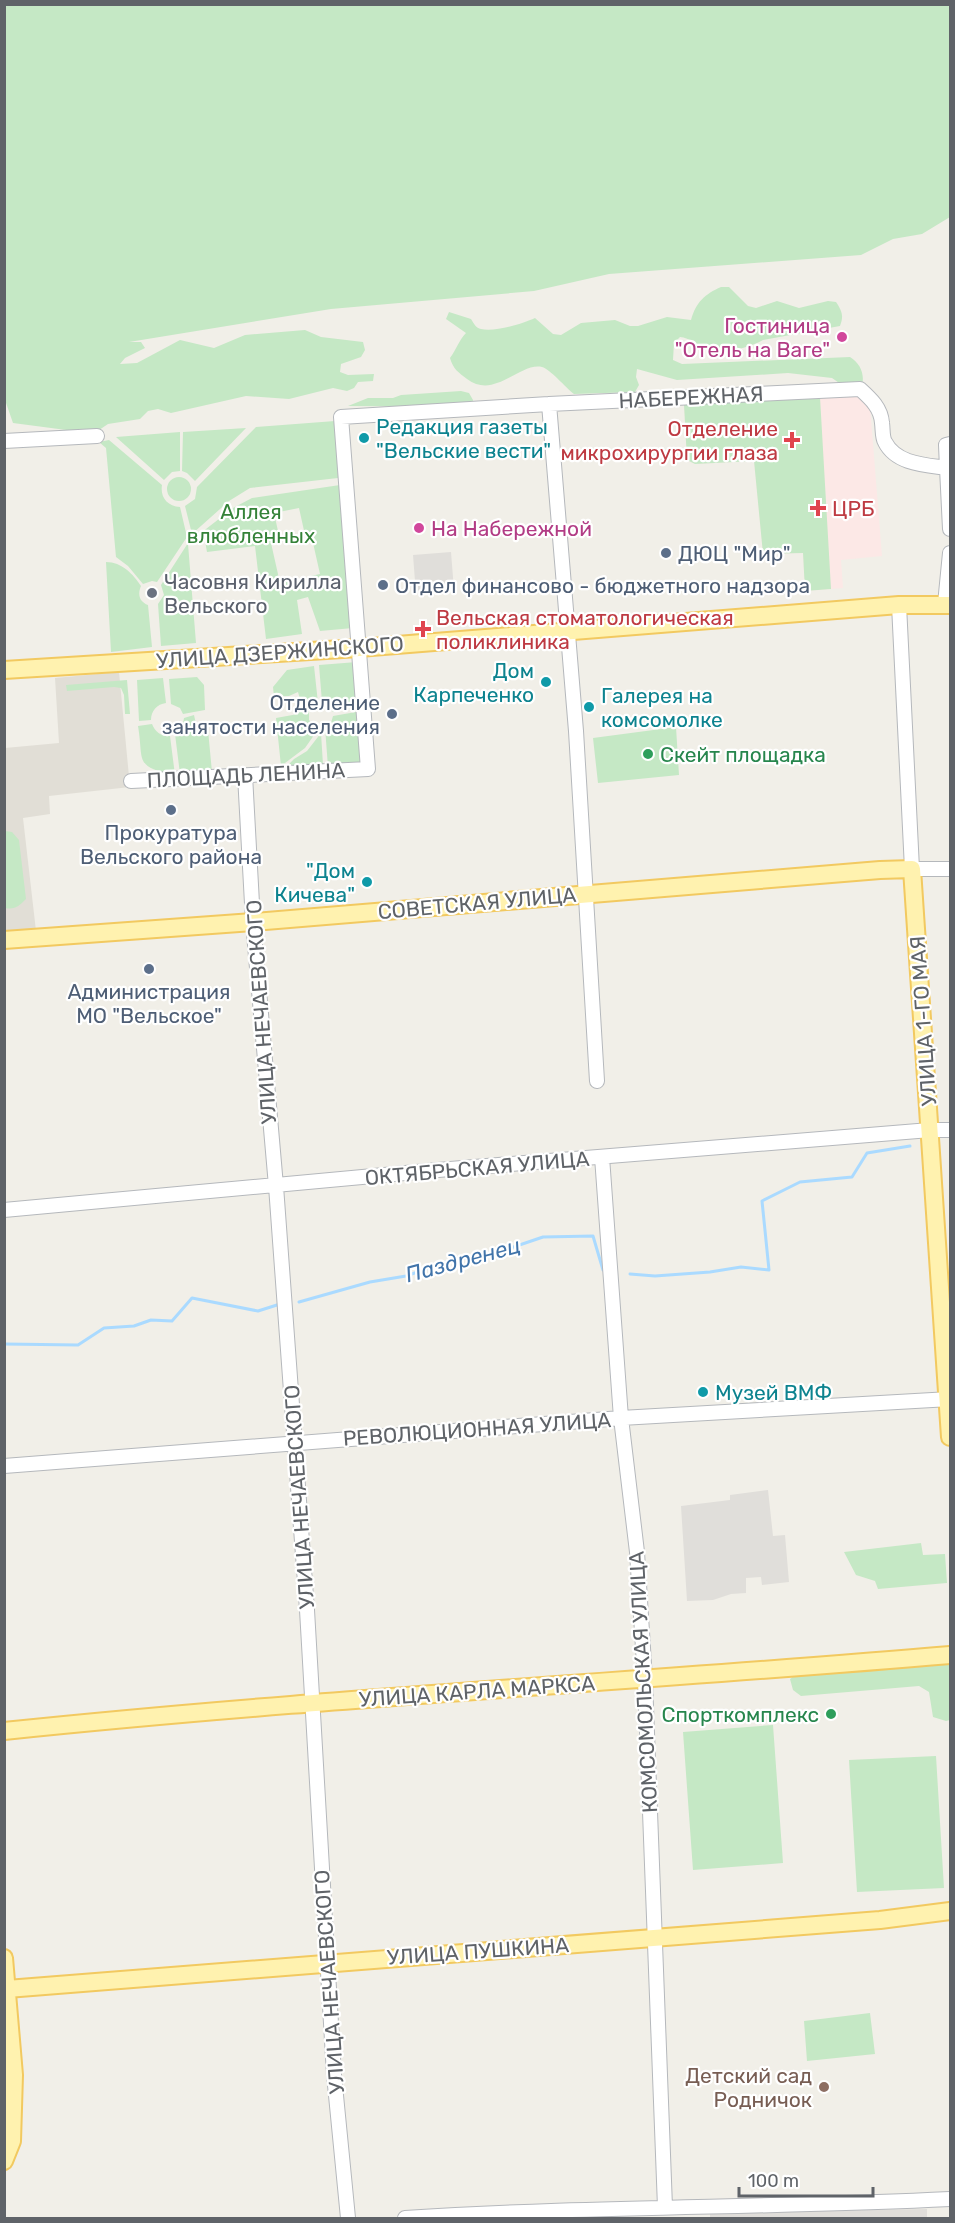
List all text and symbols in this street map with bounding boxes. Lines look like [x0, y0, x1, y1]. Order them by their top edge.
place label: Гостиница "Отель на Ваге" [675, 313, 830, 362]
marker: Гостиница "Отель на Ваге" [835, 330, 849, 344]
street label: НАБЕРЕЖНАЯ [618, 381, 764, 413]
place label: Редакция газеты "Вельские вести" [376, 414, 551, 463]
place label: Отделение микрохирургии глаза [561, 416, 778, 465]
marker: Редакция газеты "Вельские вести" [357, 431, 371, 445]
marker: Отделение микрохирургии глаза [783, 431, 801, 449]
place label: ЦРБ [832, 496, 874, 521]
park label: Аллея влюбленных [187, 499, 315, 548]
marker: ЦРБ [809, 499, 827, 517]
place label: На Набережной [431, 516, 592, 541]
marker: На Набережной [412, 521, 426, 535]
place label: ДЮЦ "Мир" [678, 541, 791, 566]
marker: ДЮЦ "Мир" [659, 546, 673, 560]
place label: Часовня Кирилла Вельского [164, 569, 342, 618]
place label: Отдел финансово - бюджетного надзора [395, 573, 810, 598]
marker: Отдел финансово - бюджетного надзора [376, 578, 390, 592]
marker: Часовня Кирилла Вельского [145, 586, 159, 600]
place label: Вельская стоматологическая поликлиника [436, 605, 734, 654]
marker: Вельская стоматологическая поликлиника [414, 620, 432, 638]
street label: УЛИЦА ДЗЕРЖИНСКОГО [155, 631, 405, 673]
place label: Дом Карпеченко [413, 658, 534, 707]
marker: Дом Карпеченко [539, 675, 553, 689]
place label: Галерея на комсомолке [601, 683, 723, 732]
place label: Отделение занятости населения [162, 690, 380, 739]
marker: Галерея на комсомолке [582, 700, 596, 714]
marker: Отделение занятости населения [385, 707, 399, 721]
place label: Скейт площадка [660, 742, 826, 767]
marker: Скейт площадка [641, 747, 655, 761]
street label: ПЛОЩАДЬ ЛЕНИНА [146, 757, 346, 793]
marker: Прокуратура Вельского района [164, 803, 178, 817]
place label: Прокуратура Вельского района [80, 820, 262, 869]
place label: "Дом Кичева" [274, 858, 355, 907]
marker: "Дом Кичева" [360, 875, 374, 889]
street label: СОВЕТСКАЯ УЛИЦА [377, 882, 577, 924]
street label: УЛИЦА НЕЧАЕВСКОГО [241, 899, 281, 1125]
street label: УЛИЦА 1-ГО МАЯ [905, 935, 941, 1107]
marker: Администрация МО "Вельское" [142, 962, 156, 976]
place label: Администрация МО "Вельское" [67, 979, 231, 1028]
street label: ОКТЯБРЬСКАЯ УЛИЦА [364, 1146, 590, 1190]
water label: Паздренец [403, 1232, 523, 1288]
place label: Музей ВМФ [715, 1380, 832, 1405]
street label: УЛИЦА НЕЧАЕВСКОГО [279, 1384, 319, 1610]
marker: Музей ВМФ [696, 1385, 710, 1399]
street label: РЕВОЛЮЦИОННАЯ УЛИЦА [342, 1407, 612, 1451]
street label: КОМСОМОЛЬСКАЯ УЛИЦА [624, 1551, 662, 1813]
street label: УЛИЦА КАРЛА МАРКСА [358, 1670, 596, 1712]
place label: Спорткомплекс [661, 1702, 819, 1727]
marker: Спорткомплекс [824, 1707, 838, 1721]
street label: УЛИЦА НЕЧАЕВСКОГО [309, 1869, 349, 2095]
street label: УЛИЦА ПУШКИНА [386, 1932, 570, 1970]
place label: Детский сад Родничок [685, 2063, 812, 2112]
marker: Детский сад Родничок [817, 2080, 831, 2094]
scale bar [739, 2160, 872, 2198]
text: 100 m [748, 2170, 799, 2192]

